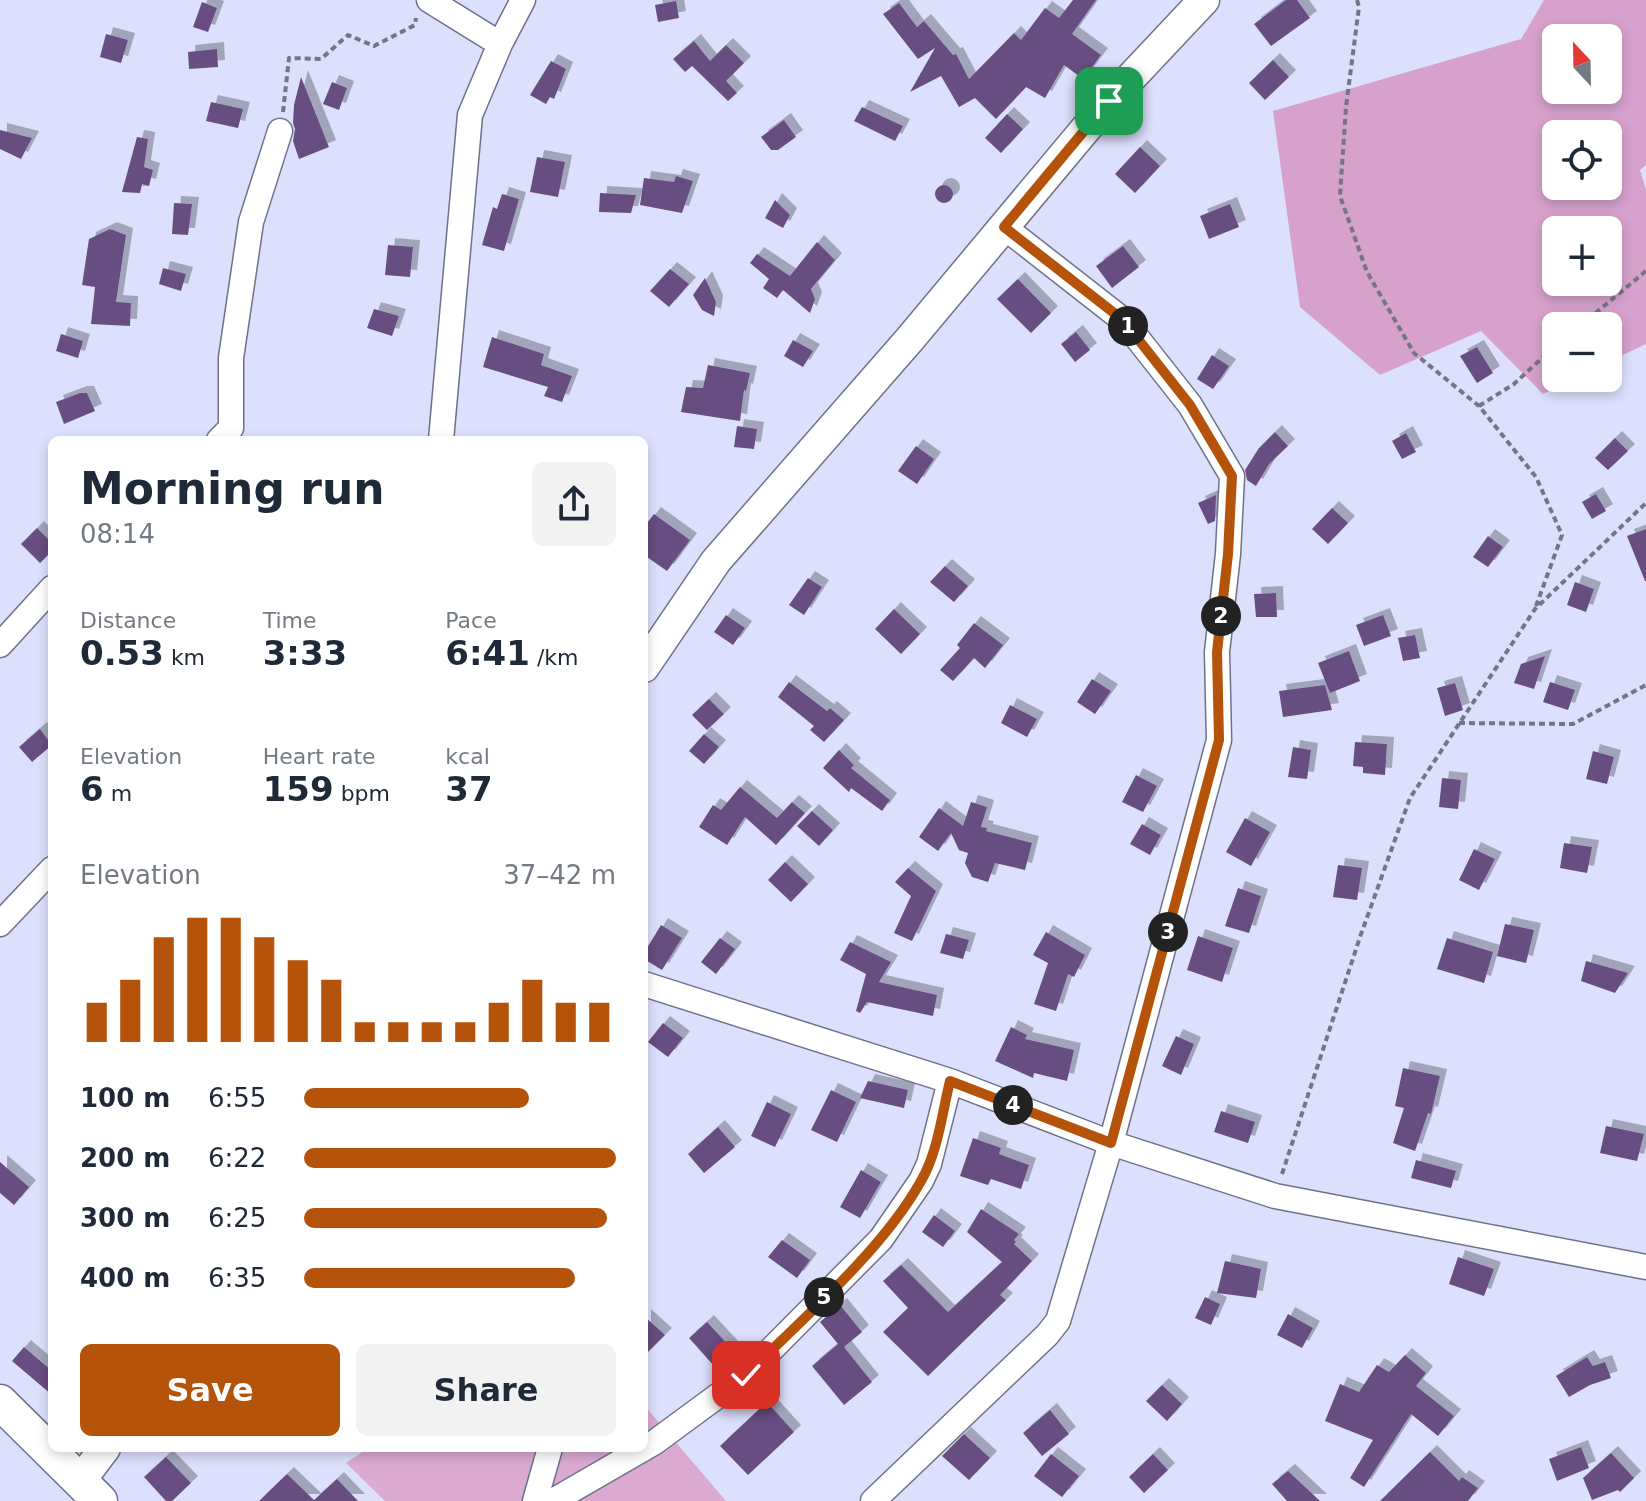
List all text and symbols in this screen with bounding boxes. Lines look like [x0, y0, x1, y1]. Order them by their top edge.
north arrow [1542, 24, 1622, 104]
map controls [1542, 24, 1622, 392]
pin [1075, 67, 1143, 135]
icon: arrive [1087, 79, 1131, 123]
button: locate [1542, 120, 1622, 200]
button: + [1542, 216, 1622, 296]
pin: 1 [1108, 306, 1148, 346]
button: − [1542, 312, 1622, 392]
text: 1 [1120, 313, 1136, 338]
button: share [532, 462, 616, 546]
text: Morning run [80, 463, 385, 514]
text: 08:14 [80, 519, 155, 549]
pin: 2 [1201, 596, 1241, 636]
text: 2 [1213, 603, 1229, 628]
text: Distance [80, 608, 176, 633]
text: Time [263, 608, 317, 633]
text: Pace [445, 608, 497, 633]
text: 0.53 [80, 633, 164, 673]
text: 3:33 [263, 633, 347, 673]
text: 6:41 [445, 633, 530, 673]
text: km [164, 645, 205, 670]
text: /km [530, 645, 578, 670]
text: Elevation [80, 744, 182, 769]
text: Heart rate [263, 744, 376, 769]
text: kcal [445, 744, 490, 769]
text: 6 [80, 769, 104, 809]
text: 159 [263, 769, 334, 809]
text: 37 [445, 769, 493, 809]
text: m [104, 781, 132, 806]
text: bpm [334, 781, 390, 806]
text: Elevation [80, 860, 201, 890]
text: 37–42 m [503, 860, 616, 890]
pin: 3 [1148, 912, 1188, 952]
text: 3 [1160, 919, 1176, 944]
text: 100 m [80, 1083, 170, 1113]
text: 6:55 [208, 1083, 266, 1113]
pin: 4 [993, 1085, 1033, 1125]
text: 4 [1005, 1092, 1021, 1117]
text: 200 m [80, 1143, 170, 1173]
text: 6:22 [208, 1143, 266, 1173]
text: 300 m [80, 1203, 170, 1233]
text: 6:25 [208, 1203, 266, 1233]
text: 400 m [80, 1263, 170, 1293]
text: 6:35 [208, 1263, 266, 1293]
pin: 5 [804, 1277, 844, 1317]
text: 5 [816, 1284, 832, 1309]
pin [712, 1341, 780, 1409]
button: Save [80, 1344, 340, 1436]
button: Share [356, 1344, 616, 1436]
icon: check [724, 1353, 768, 1397]

